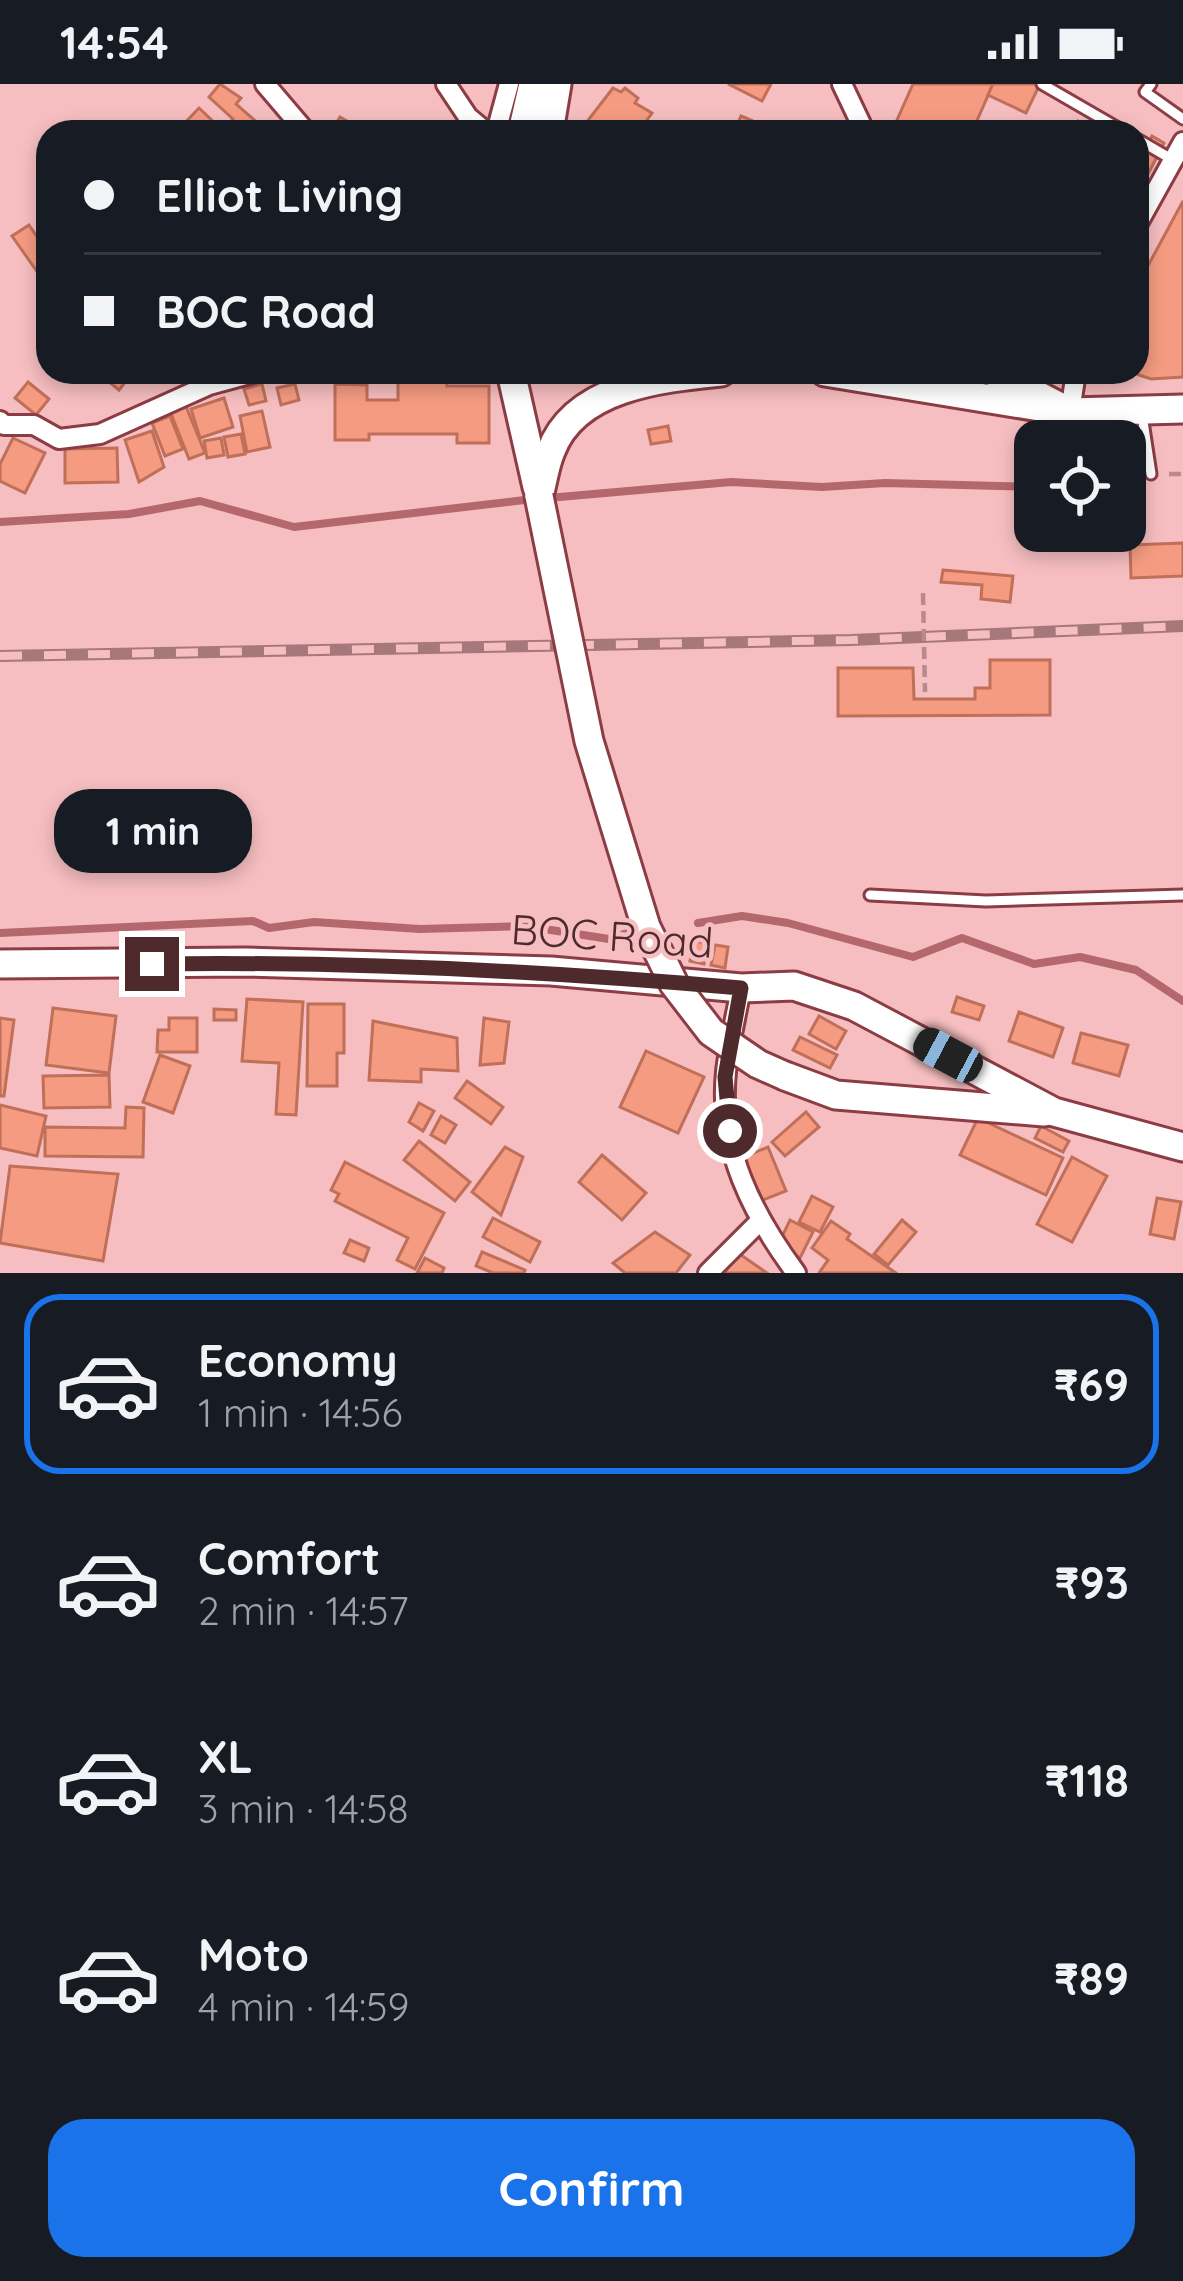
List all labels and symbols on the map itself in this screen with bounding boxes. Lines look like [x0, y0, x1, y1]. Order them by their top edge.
callout: 1 min [53, 790, 251, 874]
street label: BOC Road [509, 902, 715, 969]
route end [125, 937, 179, 991]
car [908, 1022, 988, 1088]
route start [703, 1104, 757, 1158]

